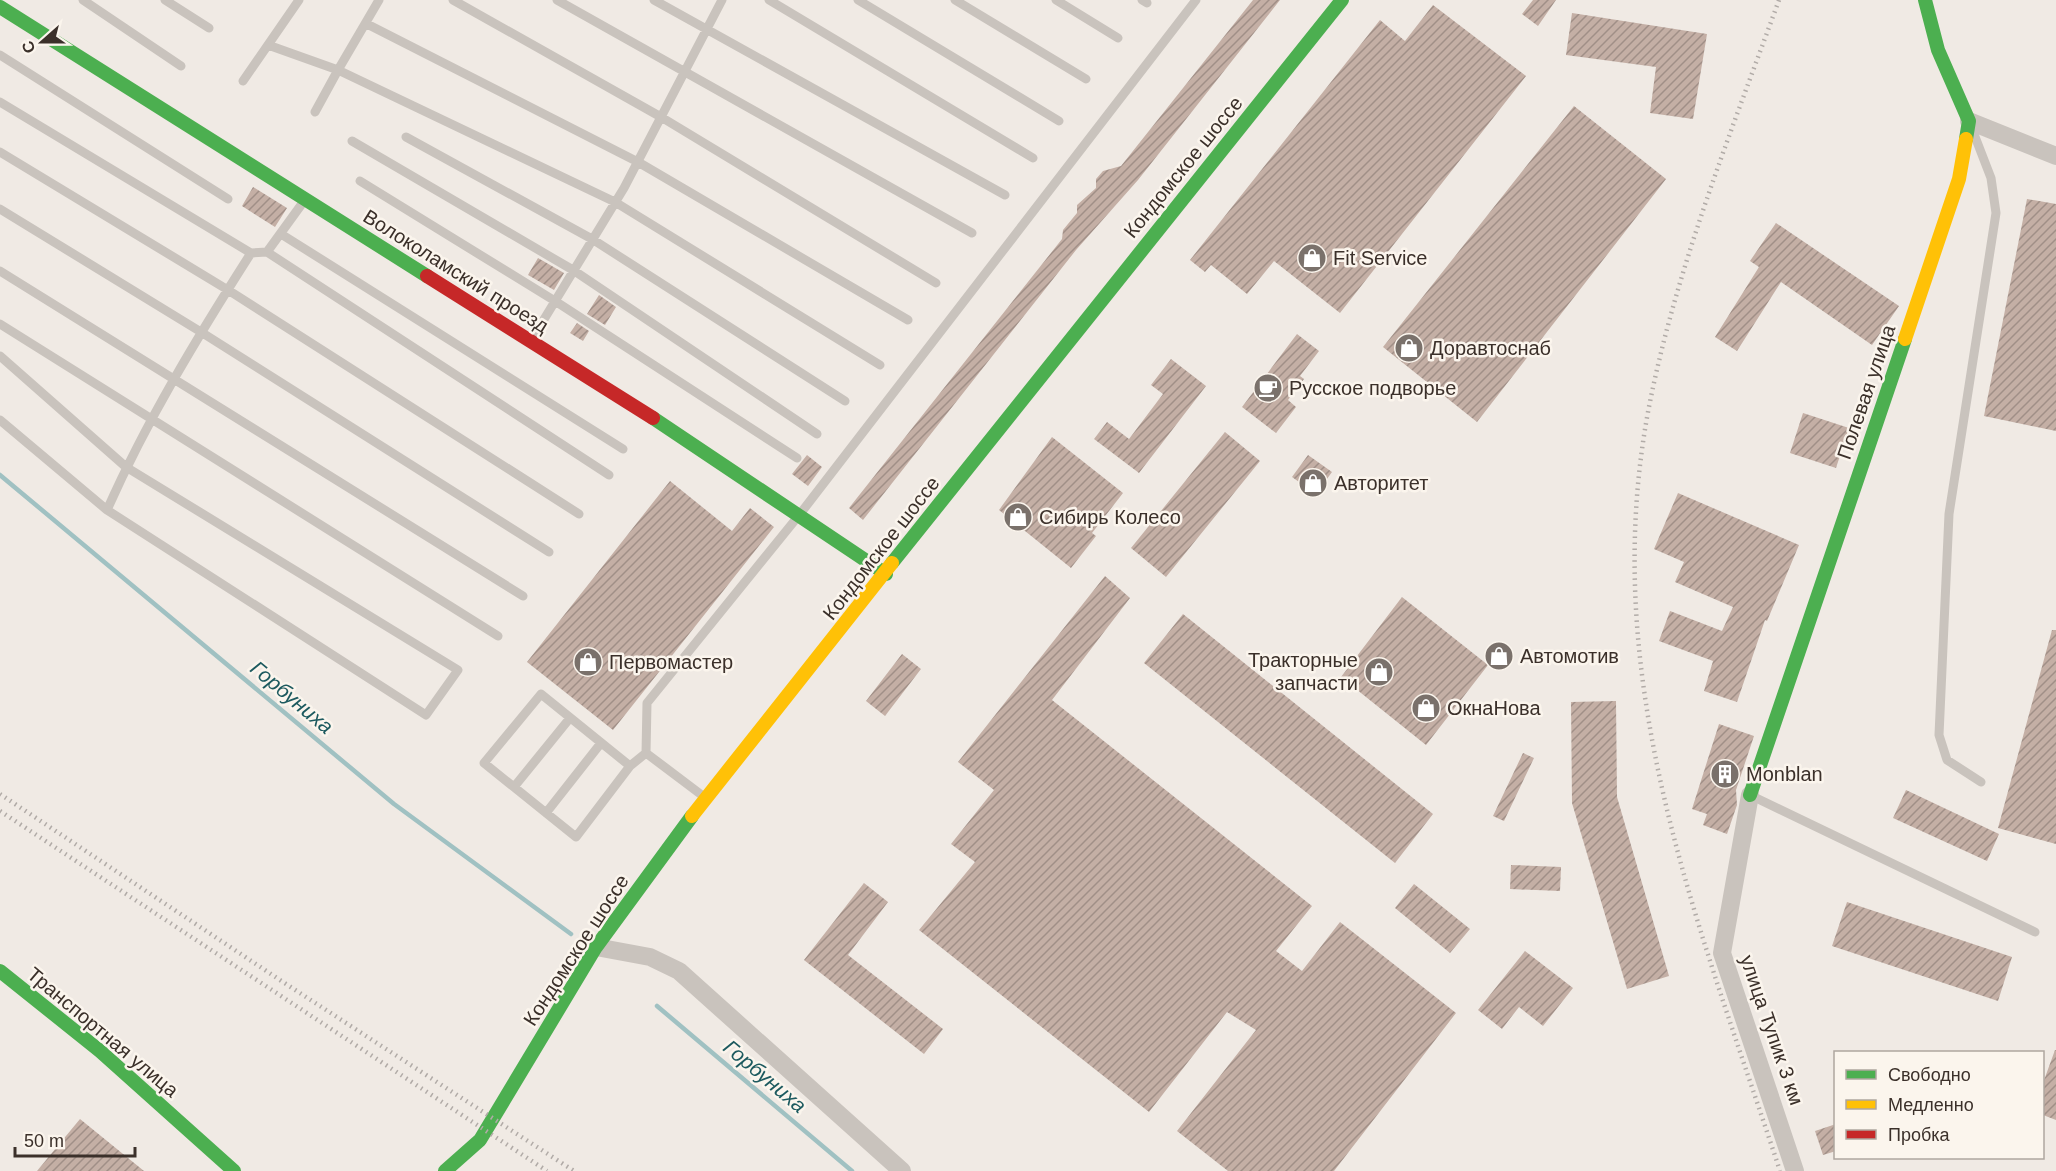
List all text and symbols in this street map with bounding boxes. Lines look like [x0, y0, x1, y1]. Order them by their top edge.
north arrow [12, 12, 72, 72]
text: С [18, 38, 38, 56]
street label: Кондомское шоссе [1119, 92, 1247, 242]
street label: Волоколамский проезд [359, 205, 553, 337]
shop icon: Fit Service [1296, 242, 1328, 274]
place label: Fit Service [1333, 247, 1427, 269]
street label: Полевая улица [1833, 321, 1900, 462]
shop icon: Доравтоснаб [1393, 332, 1425, 364]
place label: Доравтоснаб [1430, 337, 1551, 359]
cafe icon: Русское подворье [1252, 372, 1284, 404]
place label: Русское подворье [1289, 377, 1456, 399]
shop icon: Авторитет [1297, 467, 1329, 499]
street label: Кондомское шоссе [818, 472, 944, 624]
place label: Авторитет [1334, 472, 1428, 494]
shop icon: Сибирь Колесо [1002, 501, 1034, 533]
place label: Сибирь Колесо [1039, 506, 1181, 528]
shop icon: Автомотив [1483, 640, 1515, 672]
place label: Автомотив [1520, 645, 1619, 667]
shop icon: Первомастер [572, 646, 604, 678]
place label: Тракторные запчасти [1248, 649, 1358, 694]
place label: Первомастер [609, 651, 733, 673]
water label: Горбуниха [246, 656, 338, 738]
shop icon: Тракторные запчасти [1363, 656, 1395, 688]
shop icon: ОкнаНова [1410, 692, 1442, 724]
place label: ОкнаНова [1447, 697, 1541, 719]
building icon: Monblan [1709, 758, 1741, 790]
place label: Monblan [1746, 763, 1823, 785]
street label: Кондомское шоссе [519, 870, 633, 1030]
street label: улица Тупик 3 км [1736, 952, 1808, 1108]
street label: Транспортная улица [23, 963, 183, 1102]
water label: Горбуниха [719, 1035, 811, 1117]
legend [1834, 1051, 2044, 1159]
text: Свободно [1888, 1065, 1971, 1085]
text: Медленно [1888, 1095, 1974, 1115]
scale bar [15, 1120, 135, 1158]
text: Пробка [1888, 1125, 1951, 1145]
text: 50 m [24, 1131, 64, 1151]

